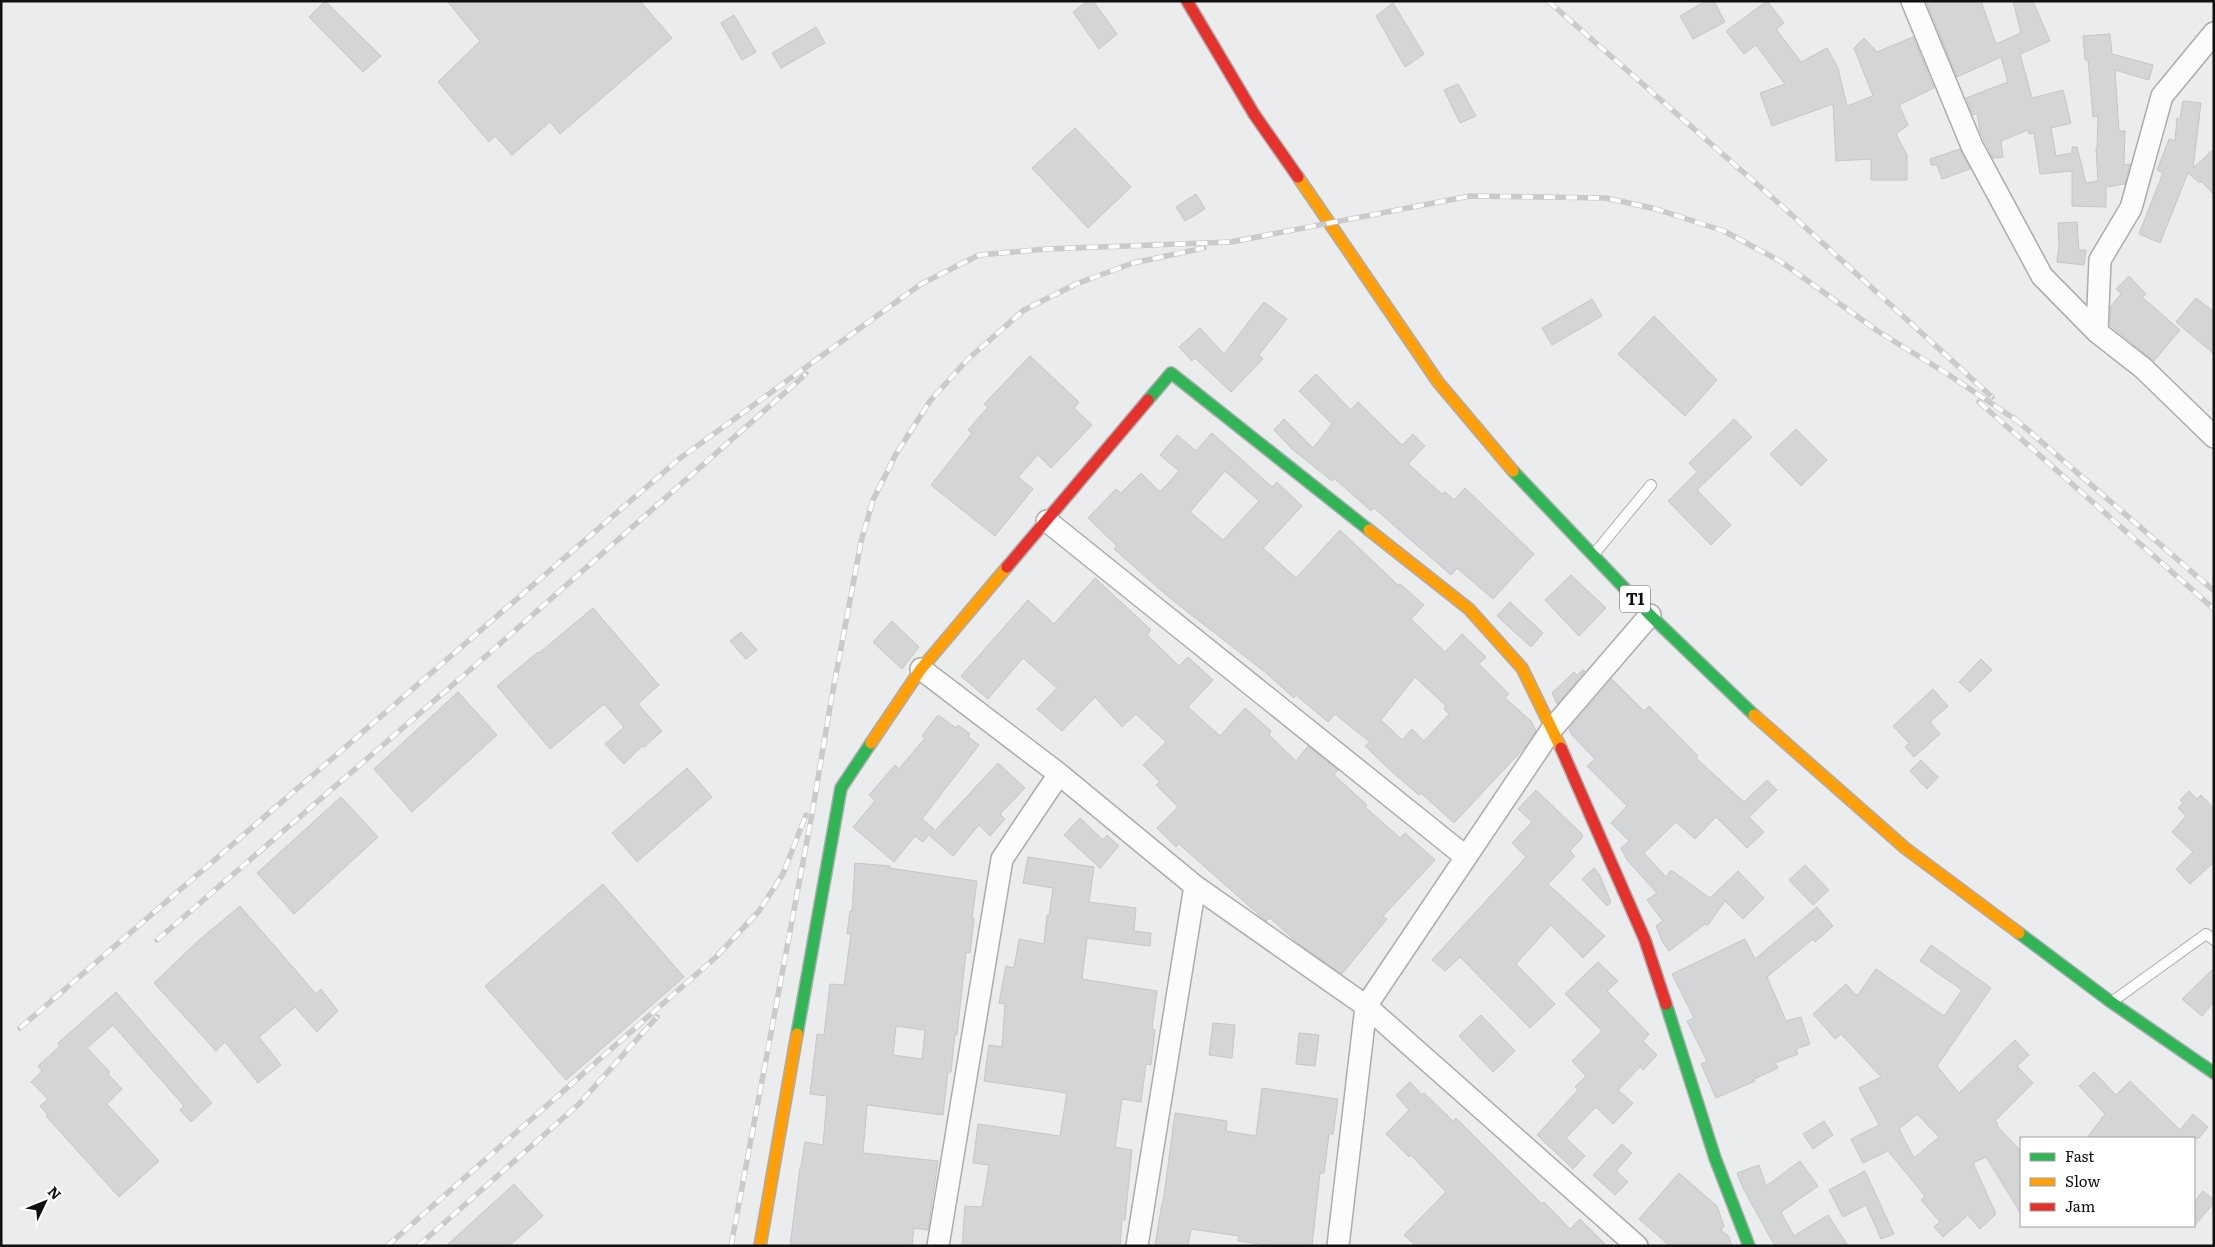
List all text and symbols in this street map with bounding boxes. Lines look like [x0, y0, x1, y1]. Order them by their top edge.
road number: T1 [1620, 586, 1650, 612]
legend [2020, 1137, 2195, 1227]
text: Fast [2065, 1144, 2094, 1167]
text: Slow [2065, 1169, 2100, 1192]
north arrow [20, 1177, 70, 1227]
text: N [44, 1181, 67, 1204]
text: Jam [2065, 1194, 2096, 1217]

